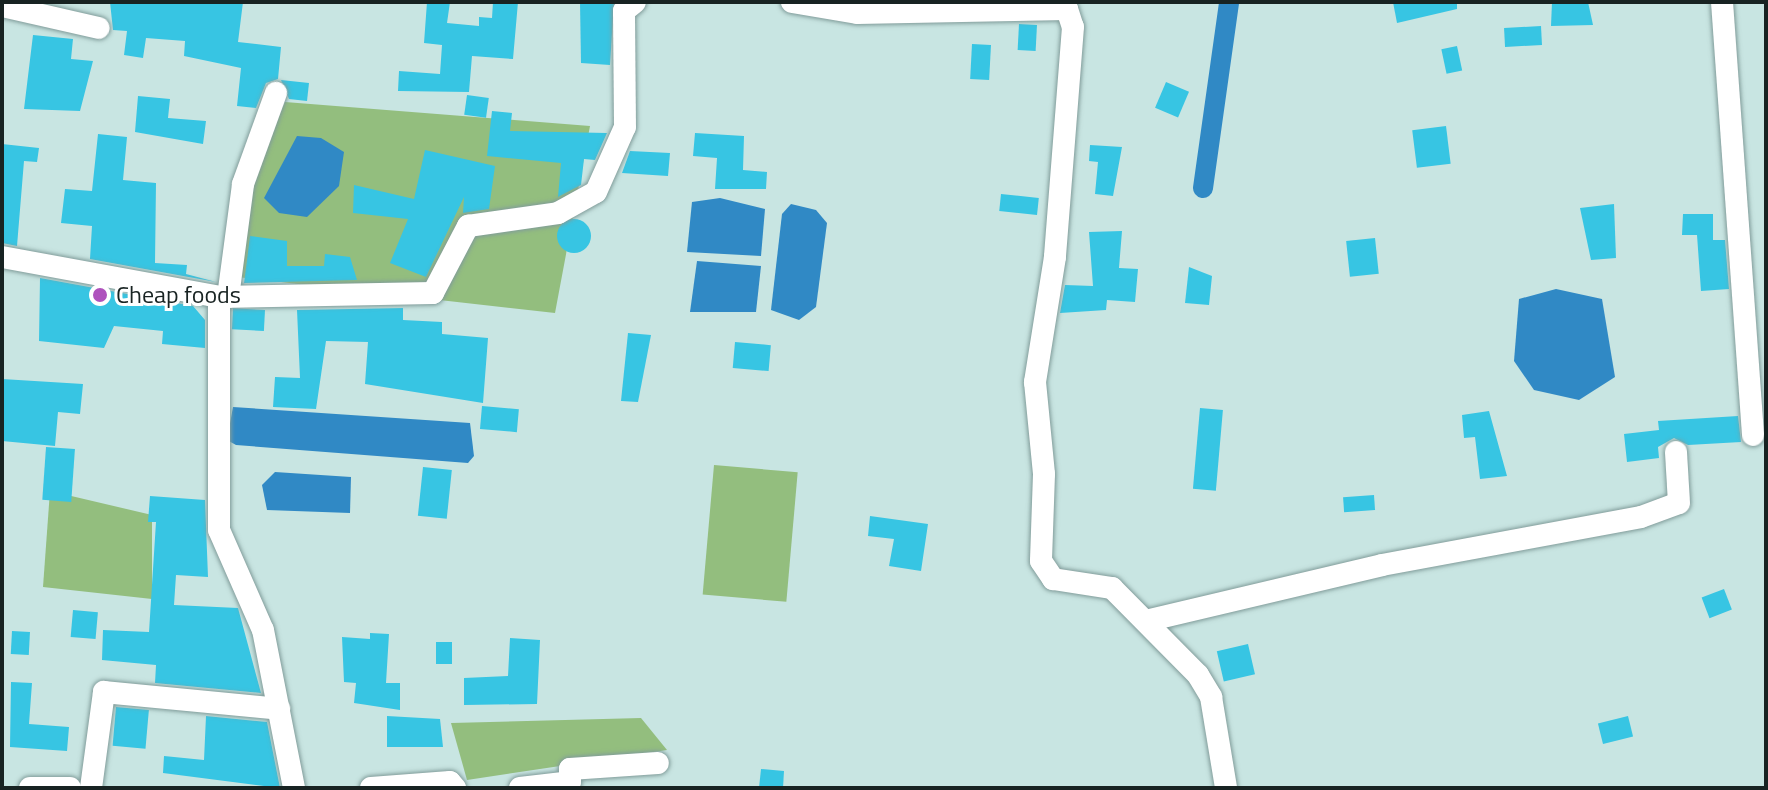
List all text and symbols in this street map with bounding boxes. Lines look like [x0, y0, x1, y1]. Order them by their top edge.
place label: Cheap foods [116, 281, 241, 309]
marker: Cheap foods [91, 286, 109, 304]

